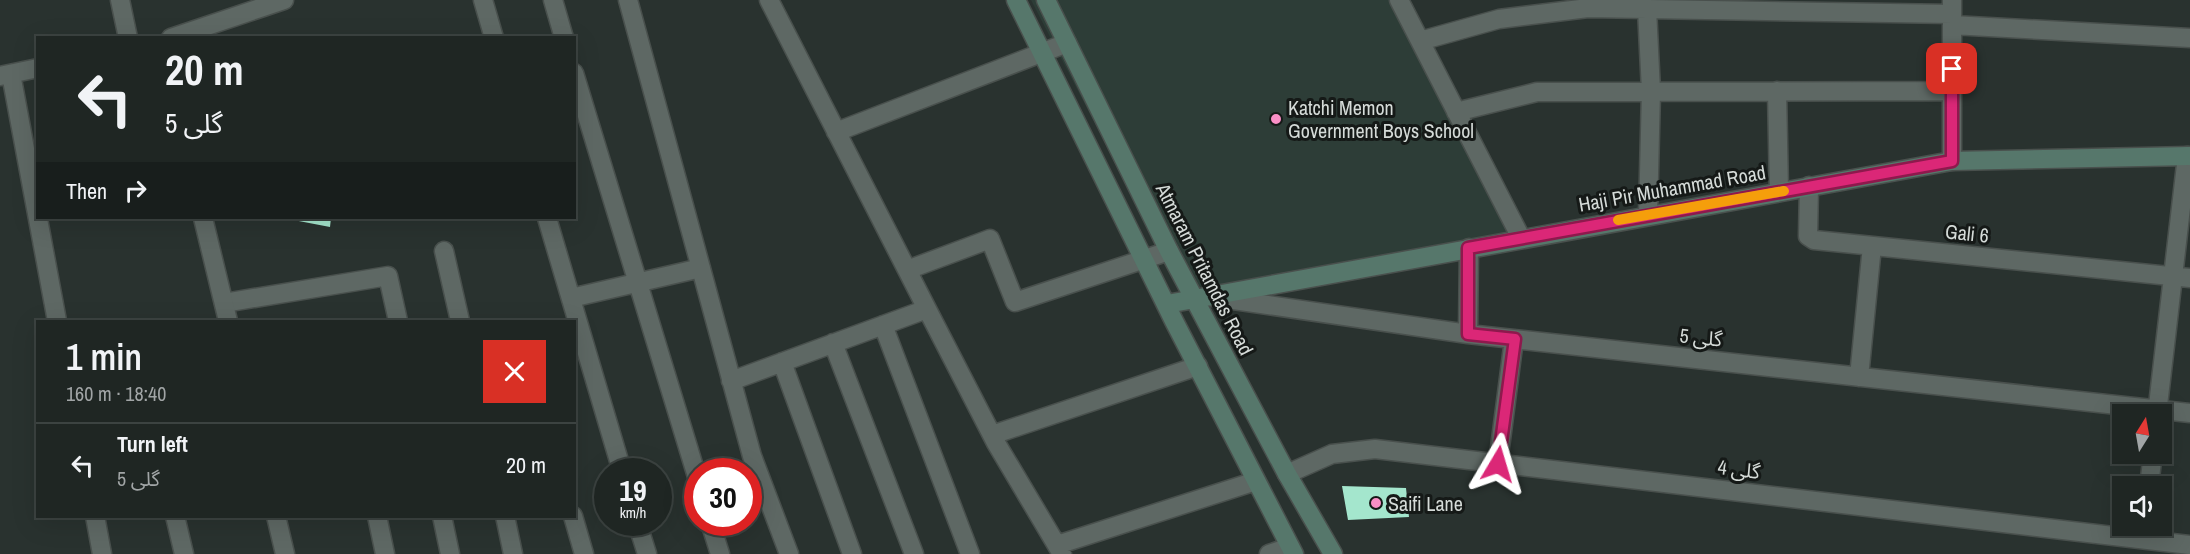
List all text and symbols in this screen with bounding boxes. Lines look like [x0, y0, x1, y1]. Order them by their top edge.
text: 20 m [165, 42, 244, 98]
pin [1926, 43, 1977, 94]
icon: arrive [1935, 52, 1968, 85]
icon: left [66, 60, 144, 138]
place label: Katchi Memon Government Boys School [1288, 94, 1474, 144]
text: گلی 5 [165, 105, 223, 141]
marker: Katchi Memon Government Boys School [1269, 112, 1283, 126]
street label: Haji Pir Muhammad Road [1576, 158, 1768, 218]
icon: right [119, 174, 152, 207]
text: Then [66, 176, 107, 206]
street label: Atmaram Pritamdas Road [1149, 178, 1260, 360]
street label: Gali 6 [1944, 217, 1990, 249]
street label: گلی 5 [1678, 321, 1724, 353]
text: 1 min [66, 333, 142, 381]
button: close [483, 340, 546, 403]
text: 160 m · 18:40 [66, 380, 166, 407]
north arrow [2112, 404, 2172, 464]
map controls [2112, 404, 2172, 536]
text: Turn left [117, 429, 188, 459]
position arrow [1466, 432, 1530, 496]
icon: left [66, 449, 99, 482]
text: 20 m [506, 450, 546, 480]
street label: گلی 4 [1716, 453, 1763, 485]
speed limit sign: 30 [684, 458, 762, 536]
text: گلی 5 [117, 465, 160, 492]
text: 19 [619, 470, 647, 510]
button: sound [2112, 476, 2172, 536]
place label: Saifi Lane [1388, 490, 1463, 517]
marker: Saifi Lane [1369, 496, 1383, 510]
text: km/h [620, 502, 646, 523]

